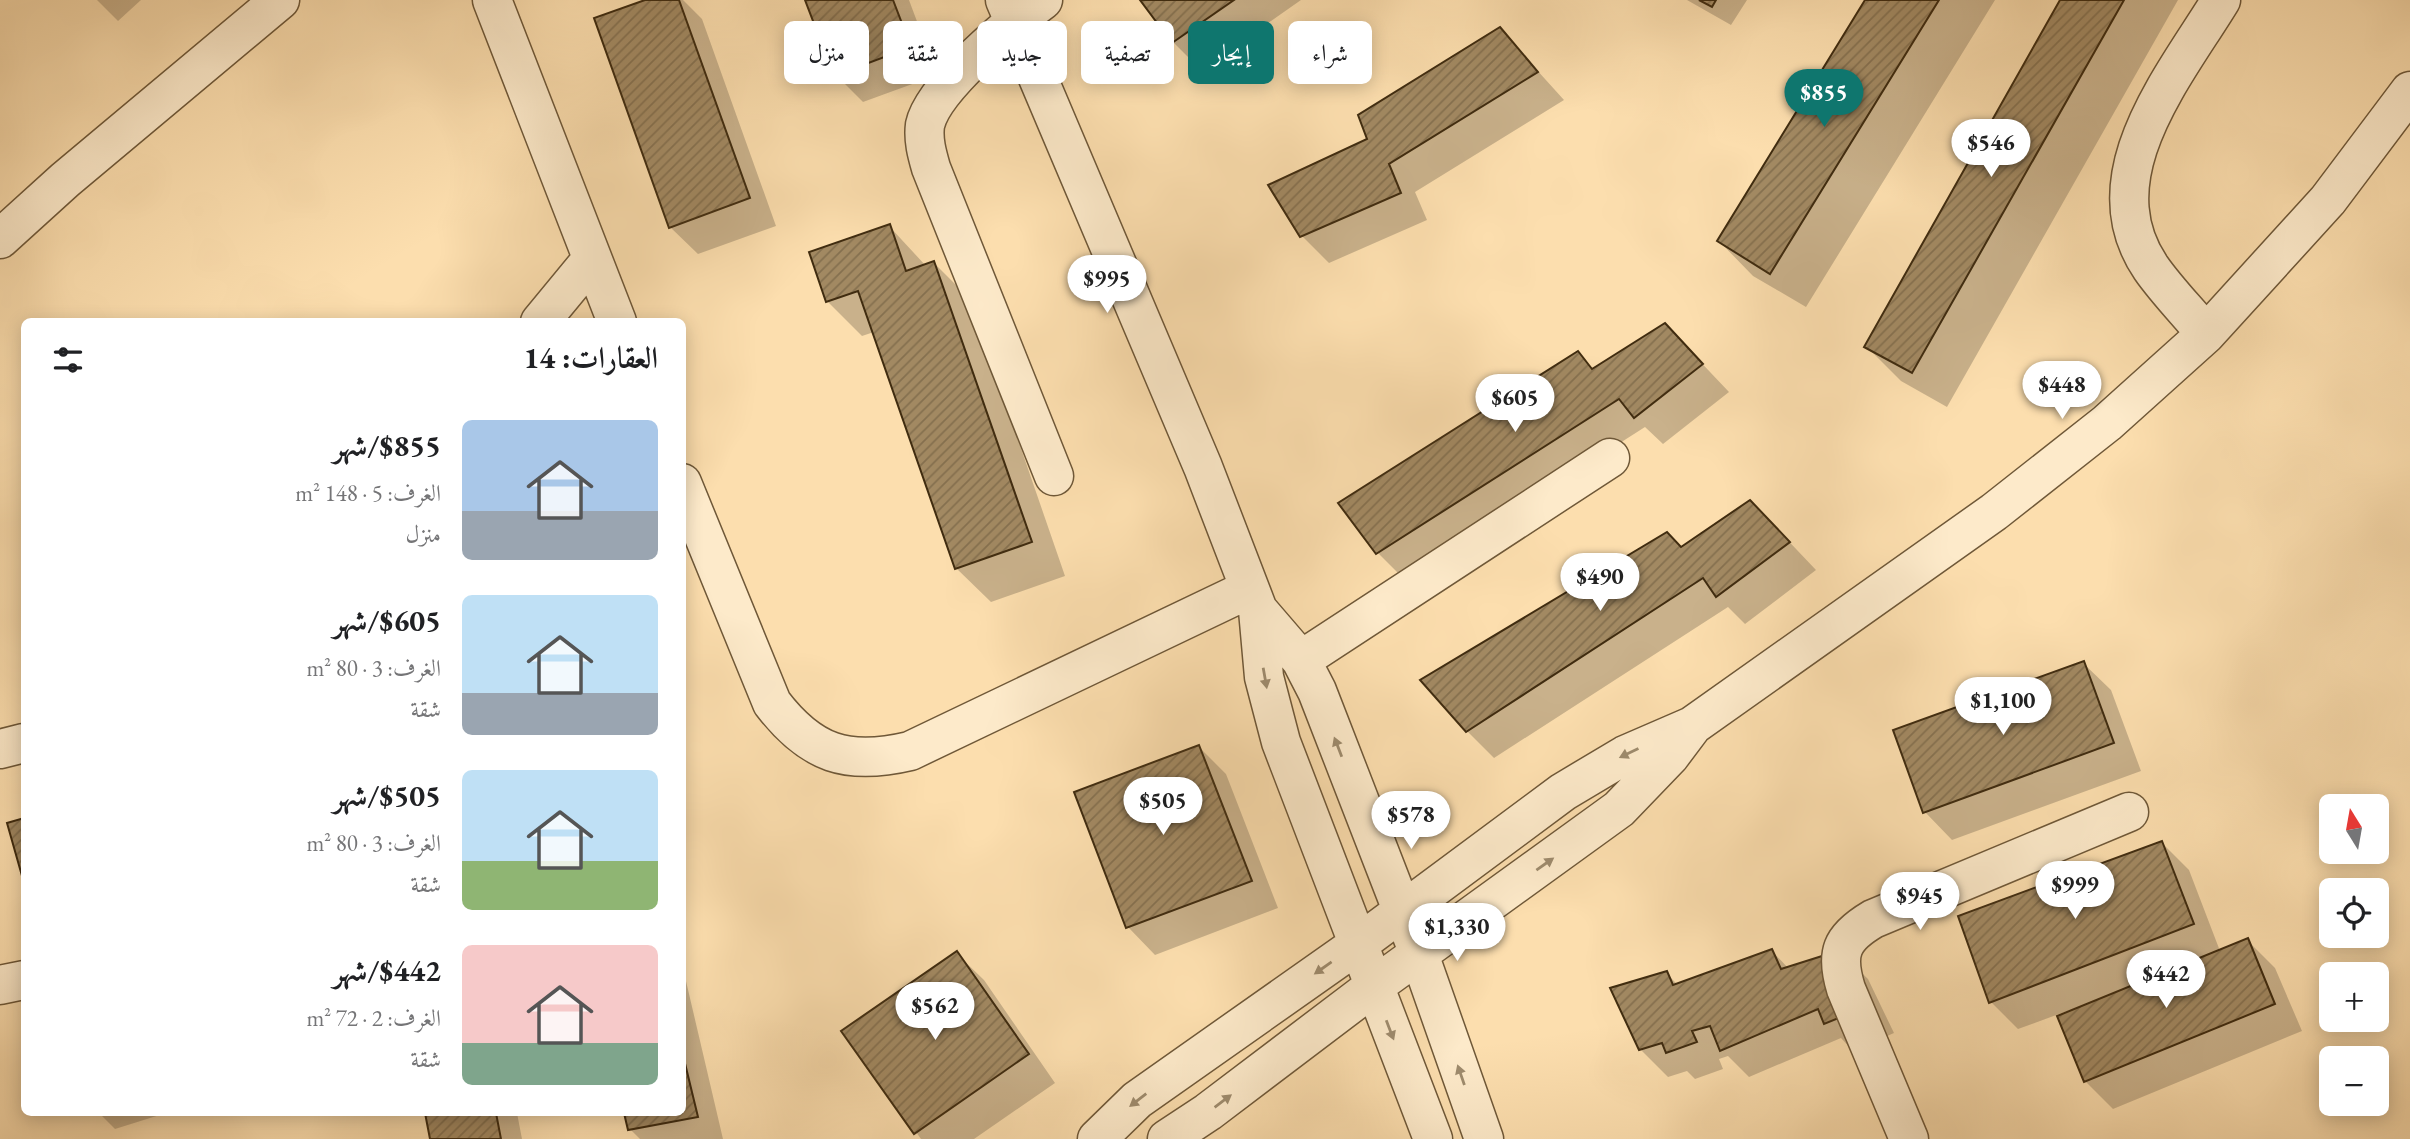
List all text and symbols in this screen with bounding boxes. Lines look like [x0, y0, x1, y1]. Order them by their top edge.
chip: منزل [784, 21, 869, 84]
chip: شقة [883, 21, 963, 84]
chip: جديد [977, 21, 1067, 84]
chip: تصفية [1081, 21, 1174, 84]
chip: إيجار [1188, 21, 1274, 84]
chip: شراء [1288, 21, 1372, 84]
pin: $855 [1783, 69, 1865, 129]
text: $855 [1800, 77, 1848, 107]
pin: $546 [1950, 120, 2032, 179]
text: $546 [1967, 127, 2015, 157]
pin: $995 [1066, 256, 1148, 315]
text: $995 [1083, 263, 1131, 293]
text: العقارات: 14 [523, 338, 658, 377]
icon: filters [49, 341, 87, 379]
pin: $448 [2021, 362, 2103, 421]
text: $448 [2038, 369, 2086, 399]
pin: $605 [1474, 374, 1556, 434]
text: $605 [1491, 382, 1539, 412]
text: $855/شهر [333, 426, 441, 465]
icon: home [518, 448, 602, 532]
text: الغرف: 5 · 148 m² [295, 478, 441, 508]
text: منزل [406, 519, 441, 549]
pin: $490 [1559, 554, 1641, 613]
text: $490 [1576, 561, 1624, 591]
text: $605/شهر [333, 601, 441, 640]
icon: home [518, 623, 602, 707]
text: الغرف: 3 · 80 m² [306, 653, 441, 683]
one-way arrow [1260, 667, 1271, 689]
pin: $1,100 [1946, 678, 2060, 737]
text: $1,100 [1971, 685, 2035, 715]
text: شقة [411, 694, 441, 724]
one-way arrow [1333, 736, 1344, 757]
one-way arrow [1619, 748, 1639, 759]
text: $505/شهر [333, 776, 441, 815]
pin: $505 [1122, 778, 1204, 837]
text: $505 [1139, 785, 1187, 815]
pin: $578 [1370, 792, 1452, 851]
north arrow [2319, 794, 2389, 864]
map controls [2319, 794, 2389, 1116]
icon: home [518, 798, 602, 882]
text: $578 [1387, 799, 1435, 829]
text: الغرف: 3 · 80 m² [306, 828, 441, 858]
one-way arrow [1536, 857, 1554, 871]
pin: $999 [2034, 862, 2116, 921]
text: شقة [411, 869, 441, 899]
text: $999 [2051, 869, 2099, 899]
pin: $945 [1879, 872, 1961, 932]
button: locate [2319, 878, 2389, 948]
text: $945 [1896, 880, 1944, 910]
pin: $1,330 [1400, 904, 1514, 963]
text: $1,330 [1425, 911, 1489, 941]
pin: $442 [2125, 950, 2207, 1010]
text: $442/شهر [333, 951, 441, 990]
text: $442 [2142, 958, 2190, 988]
one-way arrow [1314, 961, 1332, 975]
button: + [2319, 962, 2389, 1032]
icon: home [518, 973, 602, 1057]
pin: $562 [894, 982, 976, 1042]
text: $562 [911, 990, 959, 1020]
text: الغرف: 2 · 72 m² [306, 1003, 441, 1033]
one-way arrow [1385, 1020, 1396, 1041]
text: شقة [411, 1044, 441, 1074]
button: − [2319, 1046, 2389, 1116]
one-way arrow [1455, 1064, 1466, 1085]
one-way arrow [1130, 1093, 1148, 1108]
one-way arrow [1214, 1094, 1232, 1108]

